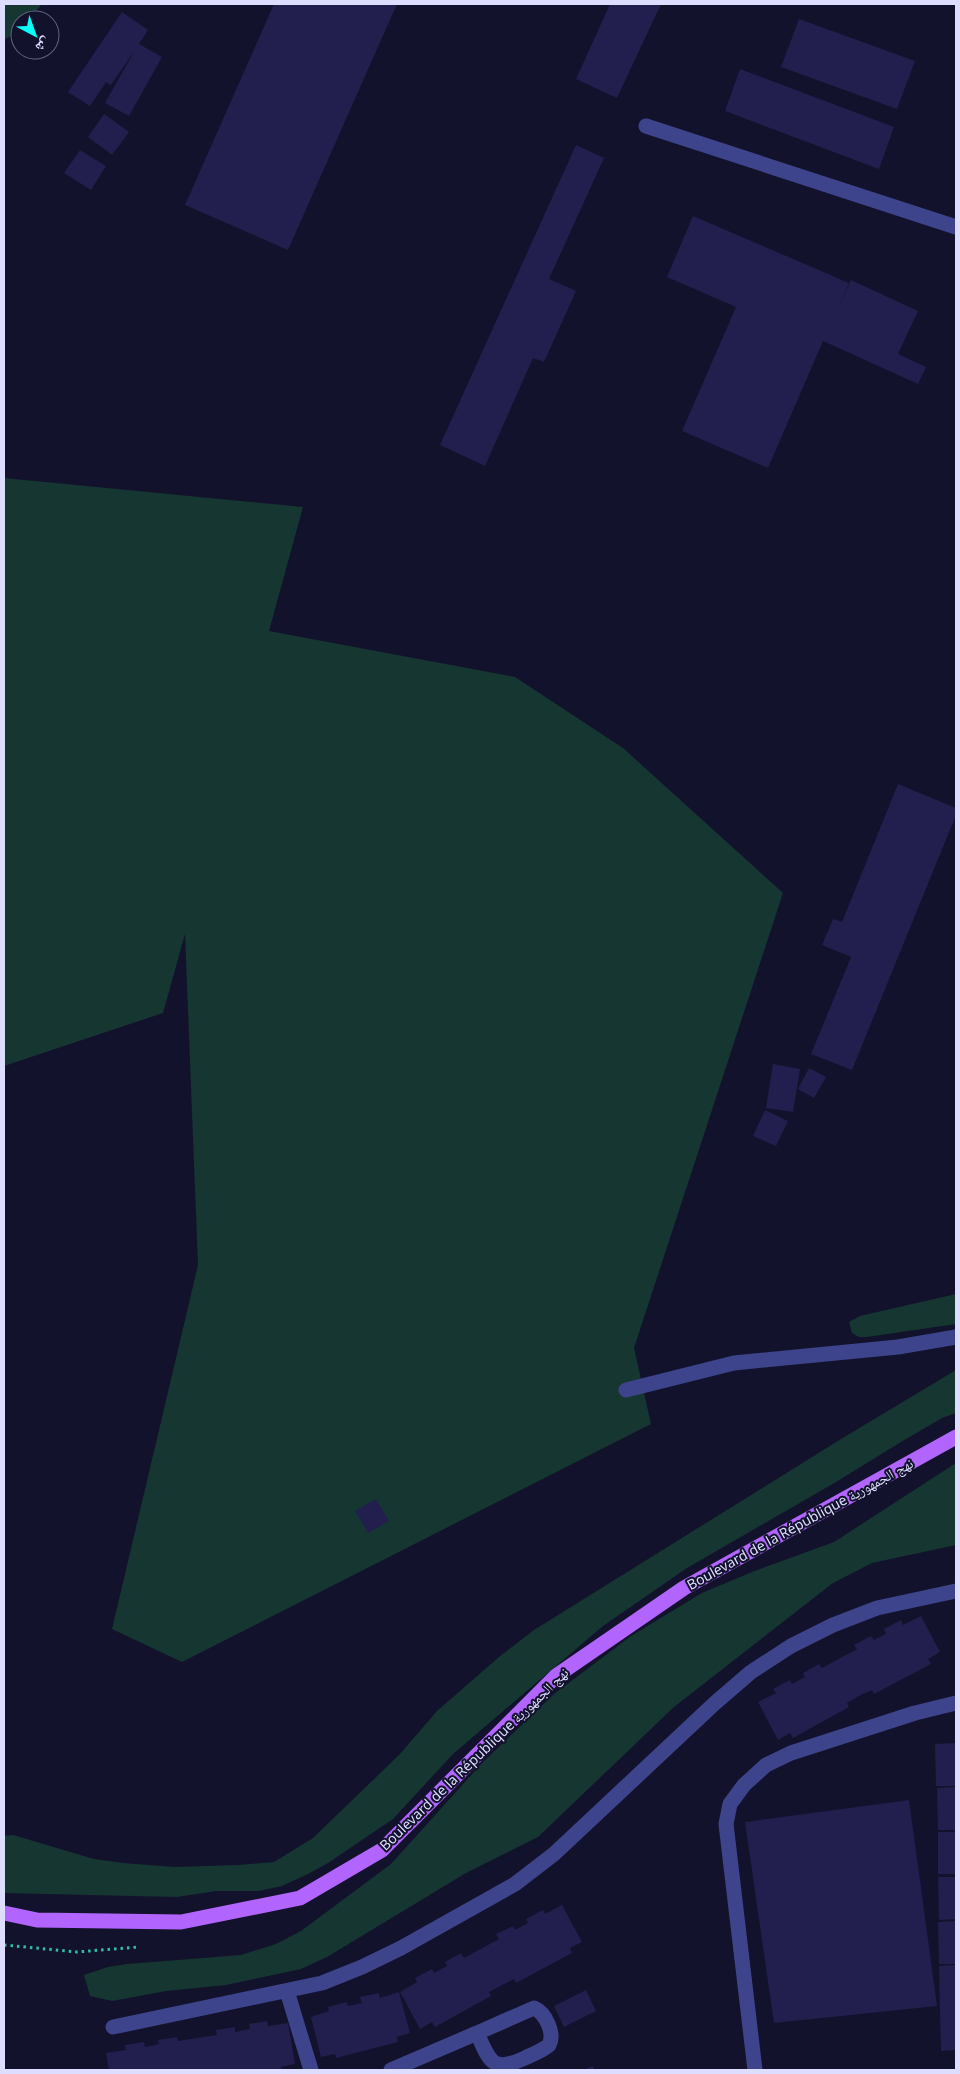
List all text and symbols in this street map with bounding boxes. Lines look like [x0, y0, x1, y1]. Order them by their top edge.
north arrow [10, 10, 60, 60]
text: ش [32, 33, 56, 57]
street label: Boulevard de la République نهج الجمهورية [683, 1453, 917, 1595]
street label: Boulevard de la République نهج الجمهورية [375, 1663, 573, 1855]

